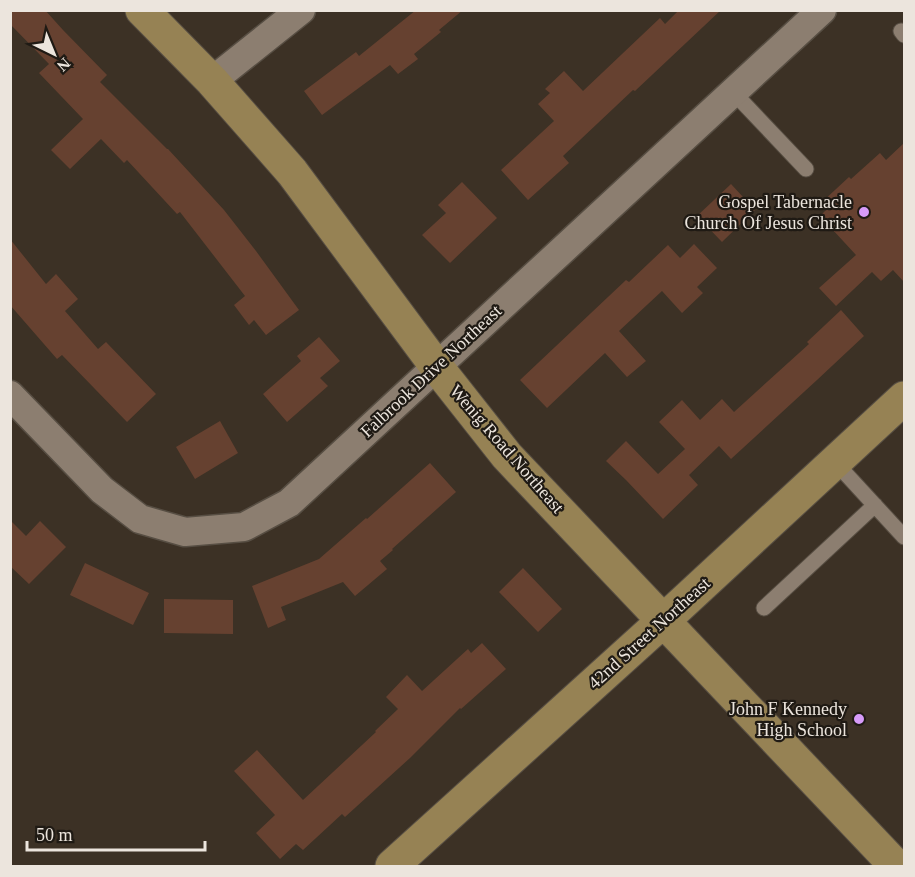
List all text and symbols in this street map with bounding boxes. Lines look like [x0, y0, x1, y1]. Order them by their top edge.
north arrow [24, 24, 84, 84]
text: N [54, 54, 74, 75]
place label: Gospel Tabernacle Church Of Jesus Christ [685, 192, 852, 233]
marker: Gospel Tabernacle Church Of Jesus Christ [857, 205, 871, 219]
street label: Falbrook Drive Northeast [357, 301, 505, 441]
street label: Wenig Road Northeast [446, 381, 568, 517]
street label: 42nd Street Northeast [584, 573, 714, 693]
place label: John F Kennedy High School [729, 699, 847, 740]
marker: John F Kennedy High School [852, 712, 866, 726]
scale bar [27, 814, 206, 852]
text: 50 m [36, 825, 73, 845]

